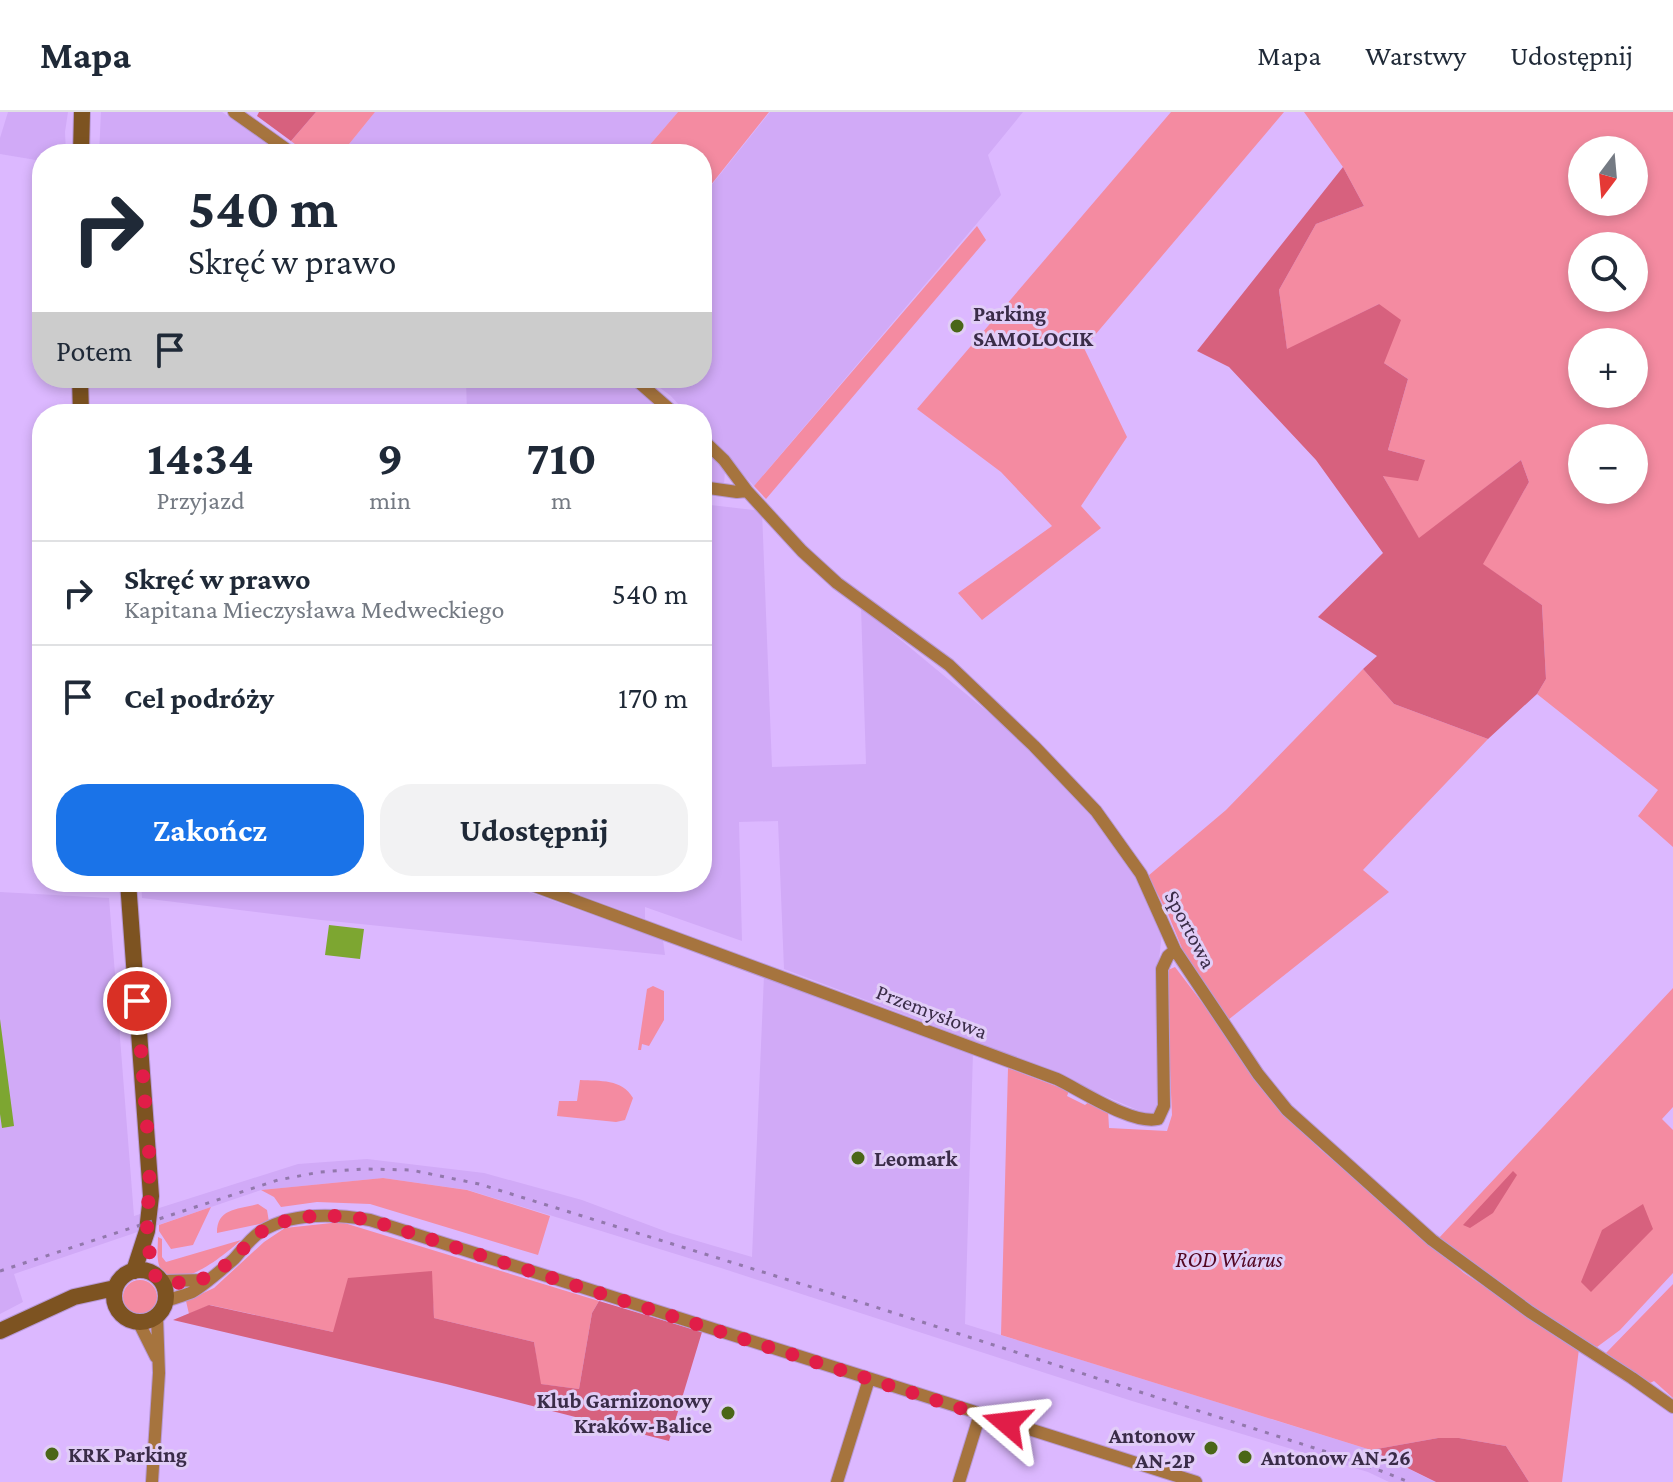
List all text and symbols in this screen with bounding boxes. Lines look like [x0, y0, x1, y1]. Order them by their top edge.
text: Mapa [40, 34, 131, 76]
text: Mapa [1257, 40, 1321, 71]
text: Warstwy [1365, 40, 1466, 71]
text: Udostępnij [1510, 40, 1633, 71]
north arrow [1568, 136, 1648, 216]
map controls [1568, 136, 1648, 504]
icon: right [56, 176, 160, 280]
text: 540 m [188, 177, 338, 239]
button: search [1568, 232, 1648, 312]
text: Skręć w prawo [188, 242, 396, 282]
place label: Parking SAMOLOCIK [973, 301, 1094, 351]
marker: Parking SAMOLOCIK [948, 317, 966, 335]
icon: arrive [148, 328, 192, 372]
button: + [1568, 328, 1648, 408]
text: Potem [56, 334, 132, 367]
button: − [1568, 424, 1648, 504]
text: 14:34 [147, 431, 254, 484]
text: 9 [377, 431, 403, 484]
text: 710 [526, 431, 597, 484]
text: Przyjazd [156, 486, 245, 515]
text: min [369, 486, 411, 515]
text: m [551, 486, 572, 515]
text: Skręć w prawo [124, 562, 311, 595]
icon: right [56, 571, 100, 615]
text: 540 m [612, 577, 688, 610]
text: Kapitana Mieczysława Medweckiego [124, 595, 504, 624]
icon: arrive [56, 675, 100, 719]
text: Cel podróży [124, 681, 274, 714]
text: 170 m [618, 681, 688, 714]
button: Zakończ [56, 784, 364, 876]
button: Udostępnij [380, 784, 688, 876]
street label: Sportowa [1160, 886, 1221, 973]
pin [103, 967, 171, 1035]
icon: arrive [115, 979, 159, 1023]
street label: Przemysłowa [873, 979, 991, 1044]
place label: Leomark [874, 1146, 958, 1171]
marker: Leomark [849, 1149, 867, 1167]
park label: ROD Wiarus [1175, 1247, 1283, 1272]
position arrow [965, 1381, 1049, 1465]
place label: Klub Garnizonowy Kraków-Balice [536, 1388, 712, 1438]
marker: Klub Garnizonowy Kraków-Balice [719, 1404, 737, 1422]
place label: Antonow AN-2P [1108, 1423, 1196, 1473]
marker: Antonow AN-2P [1202, 1439, 1220, 1457]
place label: KRK Parking [68, 1442, 187, 1467]
marker: KRK Parking [43, 1445, 61, 1463]
place label: Antonow AN-26 [1260, 1445, 1411, 1470]
marker: Antonow AN-26 [1236, 1448, 1254, 1466]

